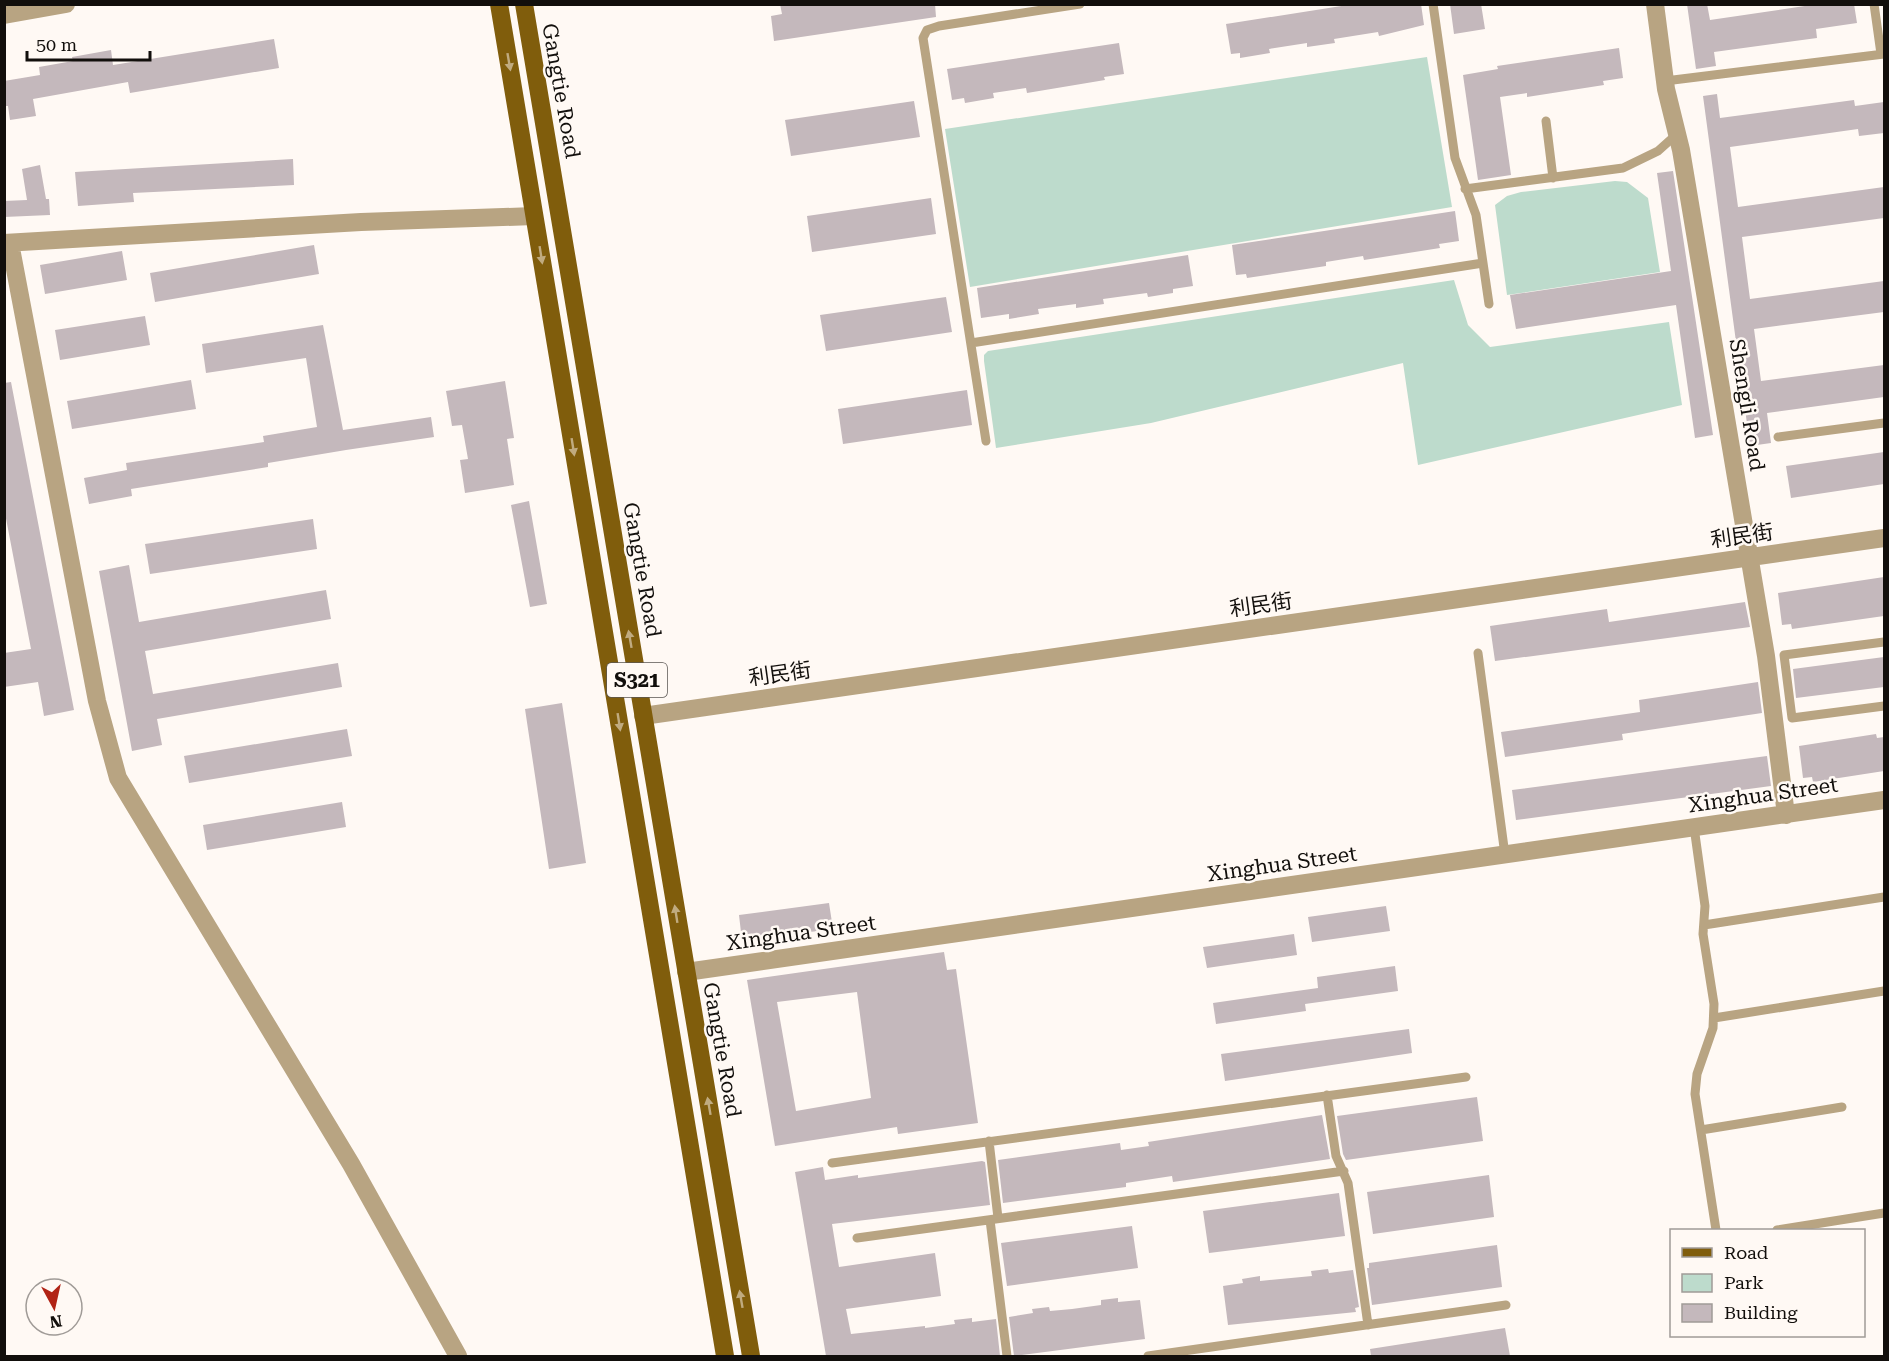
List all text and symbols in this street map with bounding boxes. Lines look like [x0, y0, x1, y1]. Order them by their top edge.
street label: Gangtie Road [537, 22, 585, 161]
scale bar [27, 24, 150, 62]
text: 50 m [36, 34, 77, 55]
one-way arrow [504, 53, 513, 72]
one-way arrow [537, 245, 546, 264]
street label: Shengli Road [1725, 337, 1769, 473]
one-way arrow [569, 437, 578, 456]
street label: Gangtie Road [618, 501, 666, 640]
street label: 利民街 [1709, 520, 1775, 552]
street label: 利民街 [1228, 589, 1294, 621]
one-way arrow [626, 629, 635, 648]
street label: 利民街 [747, 658, 813, 690]
road number: S321 [607, 663, 667, 697]
one-way arrow [615, 713, 624, 732]
street label: Xinghua Street [1687, 773, 1840, 817]
street label: Xinghua Street [1206, 842, 1359, 886]
one-way arrow [672, 905, 681, 924]
street label: Xinghua Street [725, 911, 878, 955]
street label: Gangtie Road [698, 981, 746, 1120]
one-way arrow [704, 1097, 713, 1116]
legend [1670, 1229, 1865, 1337]
text: Road [1724, 1242, 1769, 1263]
text: Park [1724, 1272, 1764, 1293]
north arrow [24, 1277, 84, 1337]
one-way arrow [736, 1289, 745, 1308]
text: Building [1724, 1302, 1798, 1323]
text: N [49, 1311, 63, 1332]

